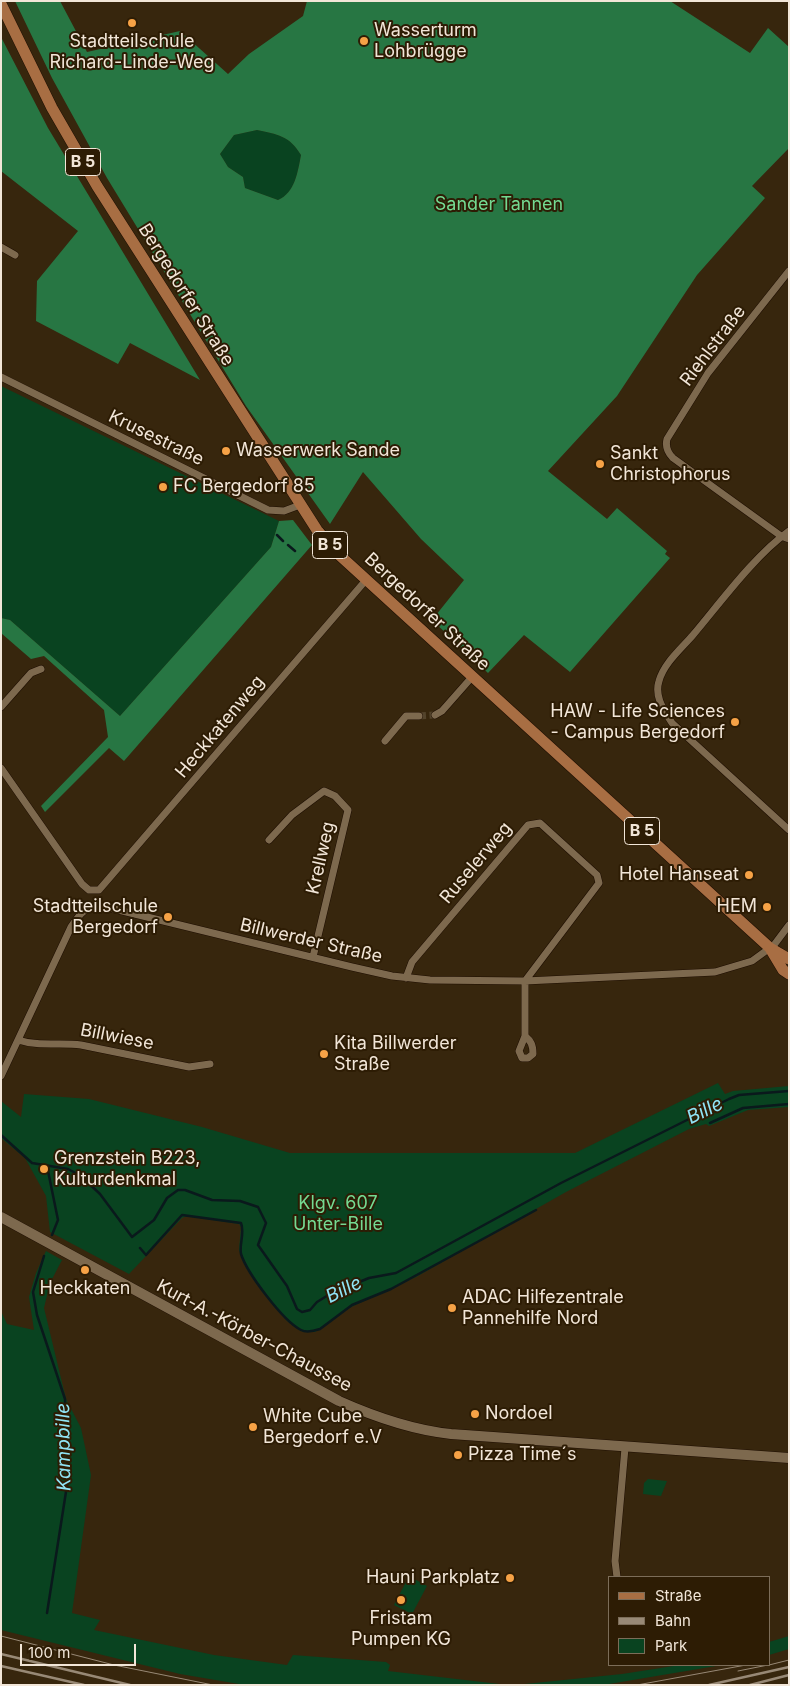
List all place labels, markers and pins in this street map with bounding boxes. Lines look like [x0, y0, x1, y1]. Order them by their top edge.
marker: Stadtteilschule Richard-Linde-Weg [126, 17, 138, 29]
place label: Wasserturm Lohbrügge [374, 20, 477, 62]
place label: Stadtteilschule Richard-Linde-Weg [49, 31, 215, 74]
marker: Wasserturm Lohbrügge [358, 35, 370, 47]
place label: Wasserwerk Sande [236, 440, 400, 462]
place label: Sankt Christophorus [610, 443, 731, 486]
marker: Wasserwerk Sande [220, 445, 232, 457]
marker: Sankt Christophorus [594, 458, 606, 470]
place label: FC Bergedorf 85 [173, 476, 315, 498]
marker: FC Bergedorf 85 [157, 481, 169, 493]
place label: HAW - Life Sciences - Campus Bergedorf [550, 701, 725, 744]
marker: HAW - Life Sciences - Campus Bergedorf [729, 716, 741, 728]
place label: Hotel Hanseat [619, 864, 739, 886]
marker: Hotel Hanseat [743, 869, 755, 881]
place label: Stadtteilschule Bergedorf [33, 896, 158, 939]
place label: HEM [717, 896, 757, 918]
marker: HEM [761, 901, 773, 913]
marker: Stadtteilschule Bergedorf [162, 911, 174, 923]
place label: Kita Billwerder Straße [334, 1033, 456, 1076]
marker: Kita Billwerder Straße [318, 1048, 330, 1060]
place label: Grenzstein B223, Kulturdenkmal [54, 1148, 200, 1190]
marker: Grenzstein B223, Kulturdenkmal [38, 1163, 50, 1175]
marker: Heckkaten [79, 1264, 91, 1276]
place label: Heckkaten [40, 1278, 130, 1300]
place label: ADAC Hilfezentrale Pannehilfe Nord [462, 1287, 624, 1330]
marker: ADAC Hilfezentrale Pannehilfe Nord [446, 1302, 458, 1314]
place label: Nordoel [485, 1403, 552, 1425]
place label: White Cube Bergedorf e.V [263, 1406, 382, 1448]
marker: Nordoel [469, 1408, 481, 1420]
marker: White Cube Bergedorf e.V [247, 1421, 259, 1433]
place label: Pizza Time´s [468, 1444, 576, 1466]
marker: Pizza Time´s [452, 1449, 464, 1461]
place label: Hauni Parkplatz [366, 1567, 500, 1589]
marker: Hauni Parkplatz [504, 1572, 516, 1584]
marker: Fristam Pumpen KG [395, 1594, 407, 1606]
place label: Fristam Pumpen KG [351, 1608, 451, 1650]

